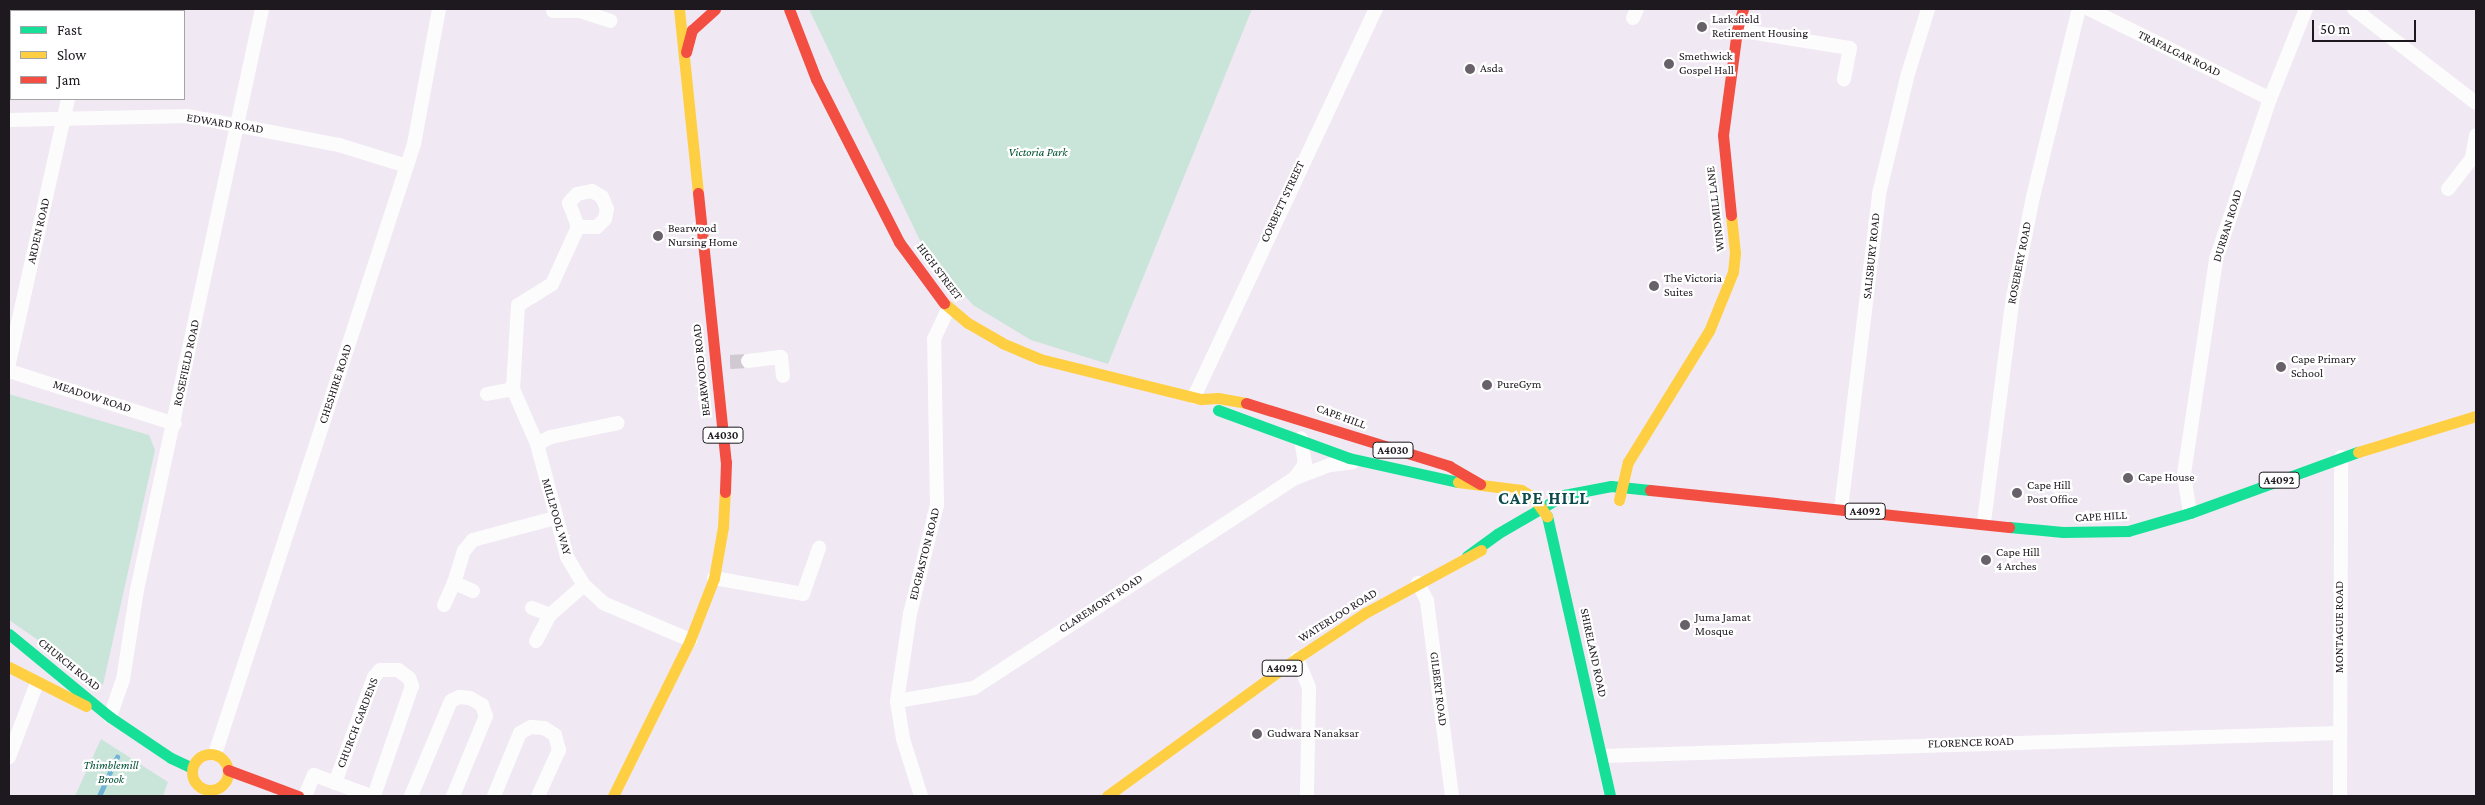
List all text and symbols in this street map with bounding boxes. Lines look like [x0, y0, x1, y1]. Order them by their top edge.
legend [10, 10, 185, 100]
scale bar [2315, 10, 2419, 42]
place label: Larksfield Retirement Housing [1712, 13, 1808, 41]
marker: Larksfield Retirement Housing [1696, 21, 1708, 33]
text: 50 m [2320, 21, 2350, 37]
text: Fast [57, 22, 82, 38]
street label: TRAFALGAR ROAD [2135, 28, 2223, 80]
text: Slow [57, 47, 86, 63]
place label: Smethwick Gospel Hall [1679, 50, 1734, 78]
marker: Smethwick Gospel Hall [1663, 58, 1675, 70]
place label: Asda [1480, 62, 1503, 76]
marker: Asda [1464, 63, 1476, 75]
text: Jam [57, 72, 80, 88]
street label: EDWARD ROAD [185, 111, 265, 137]
park label: Victoria Park [1009, 146, 1067, 160]
street label: CORBETT STREET [1258, 159, 1308, 245]
street label: WINDMILL LANE [1704, 166, 1728, 252]
street label: DURBAN ROAD [2210, 188, 2246, 264]
street label: ARDEN ROAD [24, 197, 54, 265]
street label: SALISBURY ROAD [1860, 212, 1884, 300]
street label: ROSEBERY ROAD [2005, 220, 2035, 306]
place label: Bearwood Nursing Home [668, 222, 738, 250]
marker: Bearwood Nursing Home [652, 230, 664, 242]
street label: HIGH STREET [913, 241, 965, 303]
place label: The Victoria Suites [1664, 272, 1722, 300]
marker: The Victoria Suites [1648, 280, 1660, 292]
street label: ROSEFIELD ROAD [171, 318, 203, 408]
street label: BEARWOOD ROAD [690, 323, 714, 417]
street label: CHESHIRE ROAD [316, 342, 356, 426]
place label: Cape Primary School [2291, 353, 2356, 381]
marker: Cape Primary School [2275, 361, 2287, 373]
street label: MEADOW ROAD [51, 378, 133, 416]
place label: PureGym [1497, 378, 1541, 392]
marker: PureGym [1481, 379, 1493, 391]
street label: CAPE HILL [1314, 401, 1368, 433]
road number: A4030 [702, 426, 744, 444]
road number: A4030 [1372, 442, 1414, 458]
place label: Cape House [2138, 471, 2195, 485]
marker: Cape House [2122, 472, 2134, 484]
road number: A4092 [2258, 472, 2300, 488]
street label: MILLPOOL WAY [538, 477, 574, 557]
place label: Cape Hill Post Office [2027, 479, 2078, 507]
district label: CAPE HILL [1497, 487, 1591, 509]
marker: Cape Hill Post Office [2011, 487, 2023, 499]
road number: A4092 [1844, 502, 1886, 520]
street label: EDGBASTON ROAD [907, 506, 943, 602]
street label: CAPE HILL [2075, 508, 2127, 526]
place label: Cape Hill 4 Arches [1996, 546, 2040, 574]
marker: Cape Hill 4 Arches [1980, 554, 1992, 566]
street label: CLAREMONT ROAD [1056, 572, 1146, 636]
street label: MONTAGUE ROAD [2333, 581, 2347, 673]
street label: WATERLOO ROAD [1296, 586, 1380, 646]
street label: SHIRELAND ROAD [1577, 607, 1609, 699]
place label: Juma Jamat Mosque [1695, 611, 1751, 639]
marker: Juma Jamat Mosque [1679, 619, 1691, 631]
street label: CHURCH ROAD [35, 636, 103, 694]
street label: GILBERT ROAD [1426, 651, 1450, 727]
road number: A4092 [1261, 660, 1303, 676]
street label: CHURCH GARDENS [334, 676, 382, 770]
place label: Gudwara Nanaksar [1267, 727, 1359, 741]
marker: Gudwara Nanaksar [1251, 728, 1263, 740]
street label: FLORENCE ROAD [1928, 734, 2014, 752]
park label: Thimblemill Brook [83, 759, 139, 787]

